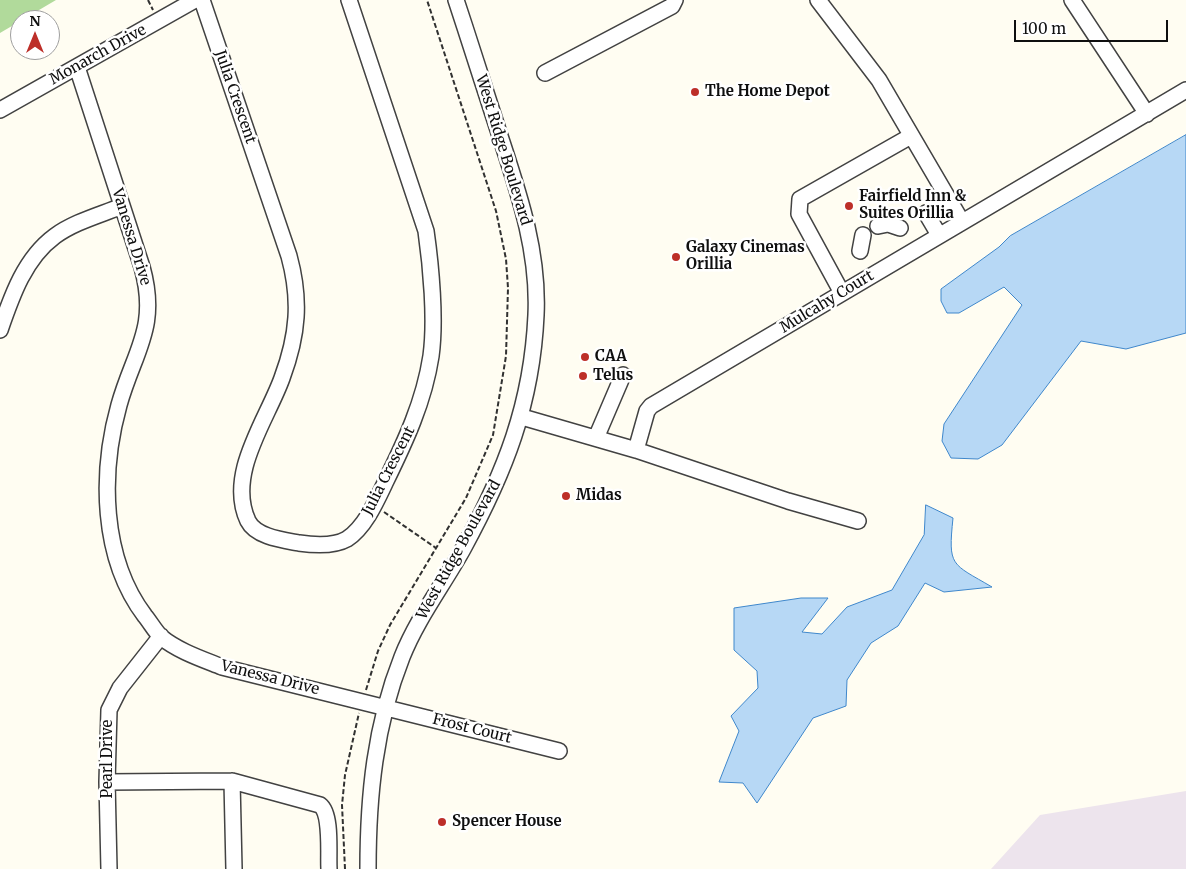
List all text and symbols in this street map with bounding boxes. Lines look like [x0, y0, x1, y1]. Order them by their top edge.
north arrow [10, 10, 60, 60]
scale bar [1016, 10, 1170, 42]
text: N [29, 12, 41, 30]
text: 100 m [1022, 19, 1066, 38]
street label: Monarch Drive [47, 21, 149, 89]
street label: Julia Crescent [211, 48, 259, 146]
street label: West Ridge Boulevard [472, 73, 534, 227]
place label: The Home Depot [705, 83, 830, 101]
marker: The Home Depot [689, 86, 701, 98]
street label: Vanessa Drive [108, 186, 154, 288]
place label: Fairfield Inn & Suites Orillia [859, 188, 966, 223]
marker: Fairfield Inn & Suites Orillia [843, 200, 855, 212]
place label: Galaxy Cinemas Orillia [686, 239, 805, 274]
marker: Galaxy Cinemas Orillia [670, 251, 682, 263]
street label: Mulcahy Court [777, 267, 877, 337]
place label: CAA [595, 348, 627, 366]
marker: CAA [579, 351, 591, 363]
place label: Telus [593, 367, 633, 385]
marker: Telus [577, 370, 589, 382]
street label: Julia Crescent [359, 423, 419, 519]
street label: West Ridge Boulevard [413, 477, 505, 623]
place label: Midas [576, 487, 622, 505]
marker: Midas [560, 490, 572, 502]
street label: Vanessa Drive [219, 657, 321, 699]
street label: Frost Court [431, 710, 513, 748]
street label: Pearl Drive [99, 720, 117, 798]
place label: Spencer House [452, 813, 562, 831]
marker: Spencer House [436, 816, 448, 828]

